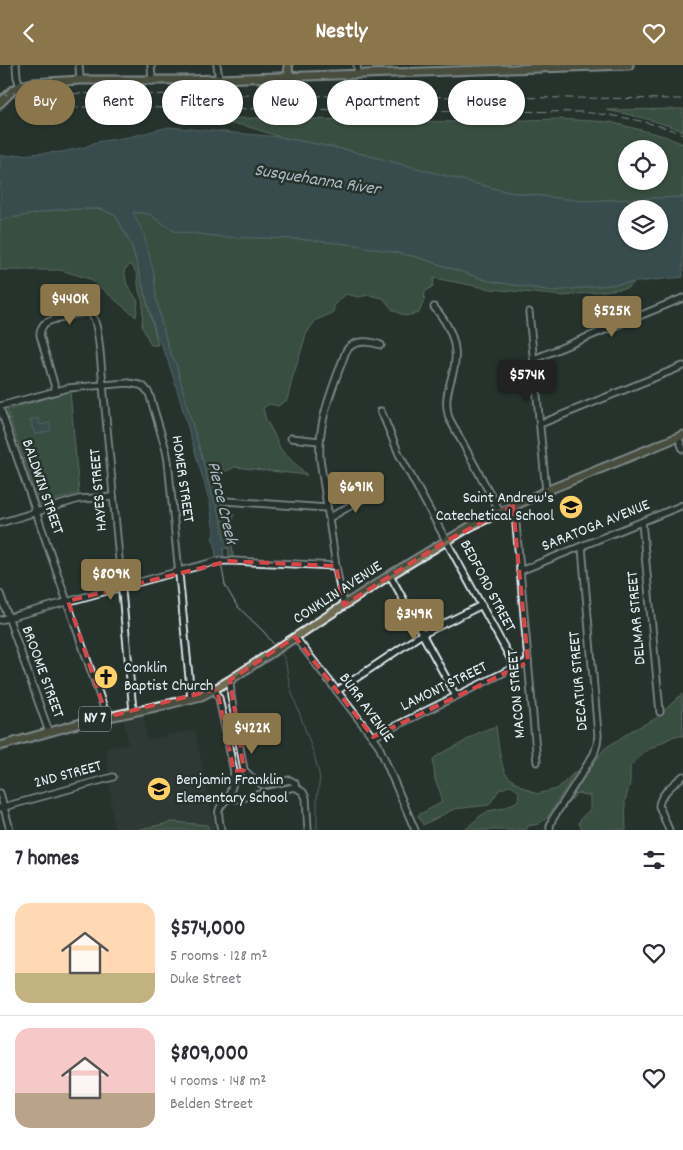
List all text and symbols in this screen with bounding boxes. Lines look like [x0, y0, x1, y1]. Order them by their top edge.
text: Nestly [315, 17, 368, 48]
icon: back [15, 19, 43, 47]
icon: heart [640, 19, 668, 47]
chip: Buy [15, 80, 75, 125]
chip: Rent [85, 80, 152, 125]
chip: Filters [162, 80, 243, 125]
chip: New [253, 80, 317, 125]
chip: Apartment [327, 80, 438, 125]
chip: House [448, 80, 525, 125]
map controls [618, 140, 668, 250]
button: locate [618, 140, 668, 190]
water label: Susquehanna River [252, 159, 384, 204]
button: layers [618, 200, 668, 250]
pin: $440K [35, 283, 105, 326]
text: $440K [51, 288, 89, 311]
pin: $525K [577, 295, 647, 338]
text: $525K [593, 300, 631, 323]
pin: $574K [492, 359, 562, 402]
text: $574K [509, 364, 545, 387]
street label: HOMER STREET [165, 434, 200, 525]
street label: BALDWIN STREET [15, 436, 69, 538]
street label: HAYES STREET [84, 447, 114, 532]
water label: Pierce Creek [199, 459, 243, 548]
pin: $691K [321, 471, 391, 514]
text: $691K [339, 476, 373, 499]
place label: Saint Andrew's Catechetical School [436, 487, 554, 528]
street label: SARATOGA AVENUE [538, 494, 654, 558]
school or university icon: Saint Andrew's Catechetical School [558, 494, 584, 520]
street label: BEDFORD STREET [453, 536, 521, 637]
street label: CONKLIN AVENUE [289, 555, 388, 630]
pin: $809K [76, 559, 146, 601]
text: $809K [92, 563, 130, 586]
street label: DELMAR STREET [621, 570, 653, 666]
pin: $349K [379, 599, 449, 641]
text: $349K [396, 603, 432, 626]
street label: BROOME STREET [15, 623, 69, 722]
street label: DECATUR STREET [563, 630, 595, 732]
street label: MACON STREET [502, 648, 532, 739]
street label: LAMONT STREET [397, 656, 492, 718]
place label: Conklin Baptist Church [124, 657, 213, 698]
church icon: Conklin Baptist Church [93, 664, 119, 690]
street label: BURR AVENUE [333, 668, 400, 748]
road number: NY 7 [79, 707, 111, 731]
pin: $422K [217, 713, 287, 755]
text: $422K [234, 717, 270, 740]
street label: 2ND STREET [32, 755, 105, 795]
place label: Benjamin Franklin Elementary School [176, 769, 288, 810]
school or university icon: Benjamin Franklin Elementary School [146, 776, 172, 802]
text: 7 homes [15, 845, 79, 875]
icon: filters [640, 846, 668, 874]
text: $574,000 [170, 915, 245, 945]
icon: home [55, 923, 115, 983]
icon: heart [640, 939, 668, 967]
text: 5 rooms · 128 m² [170, 945, 267, 968]
text: Duke Street [170, 968, 241, 991]
text: $809,000 [170, 1040, 248, 1070]
icon: home [55, 1048, 115, 1108]
icon: heart [640, 1064, 668, 1092]
text: 4 rooms · 148 m² [170, 1070, 266, 1093]
text: Belden Street [170, 1093, 253, 1116]

